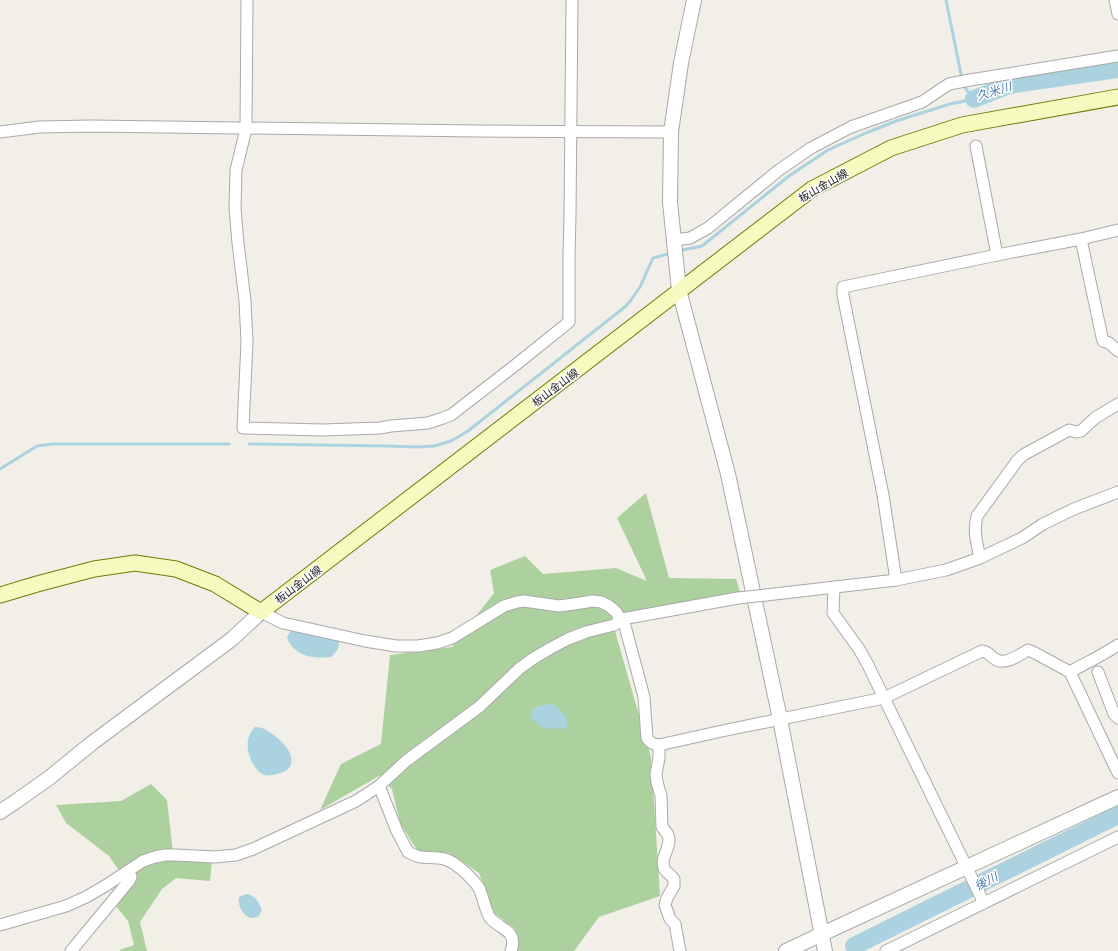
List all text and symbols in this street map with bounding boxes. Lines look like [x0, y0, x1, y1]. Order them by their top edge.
water label: 久米川 [974, 77, 1016, 104]
street label: 板山金山線 [795, 165, 851, 205]
street label: 板山金山線 [529, 364, 581, 410]
street label: 板山金山線 [272, 561, 324, 607]
water label: 後川 [971, 867, 1002, 894]

